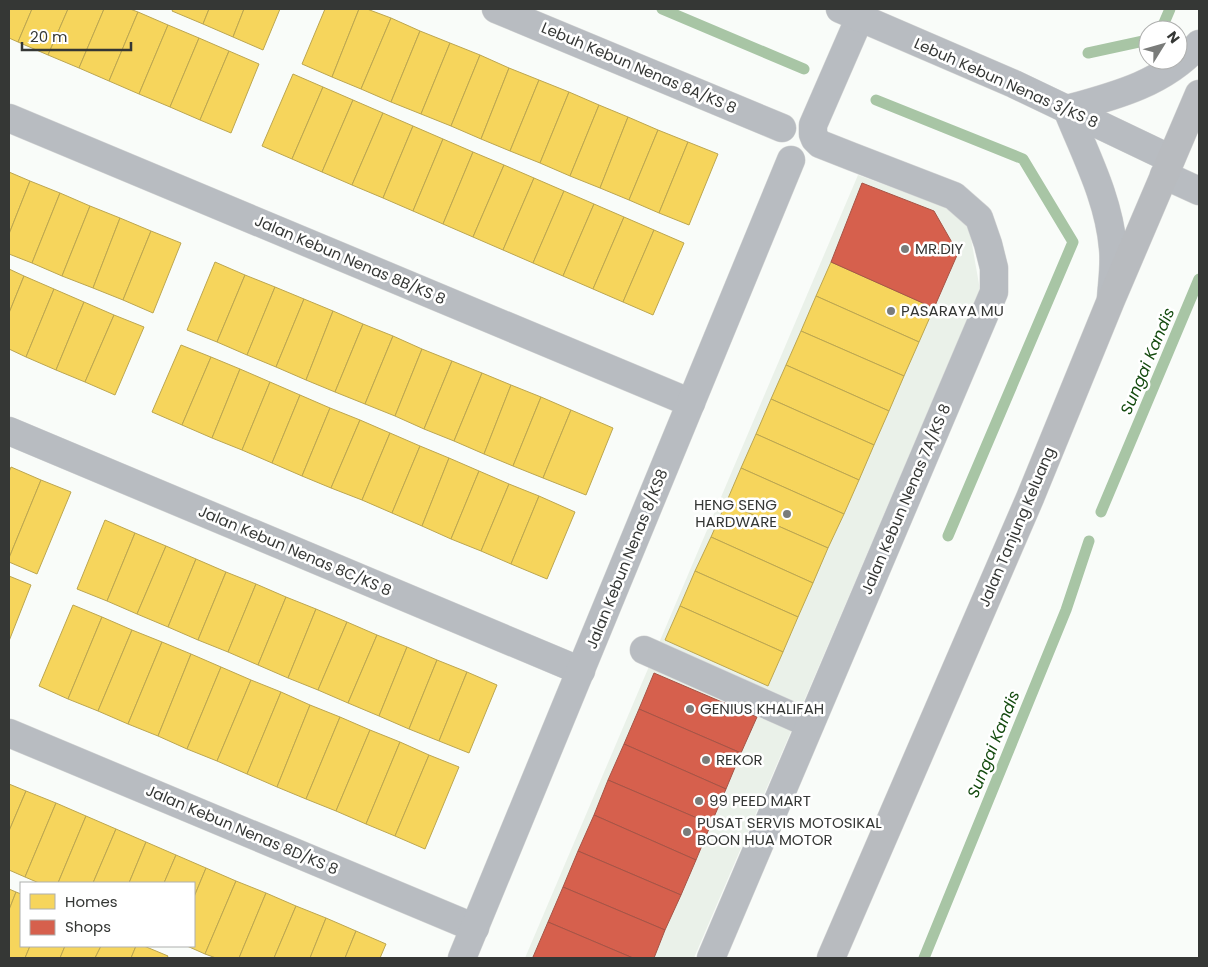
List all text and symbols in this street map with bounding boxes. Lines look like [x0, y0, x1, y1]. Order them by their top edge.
street label: Lebuh Kebun Nenas 8A/KS 8 [538, 17, 740, 118]
scale bar [22, 20, 131, 52]
north arrow [1138, 20, 1188, 70]
text: 20 m [30, 26, 68, 47]
text: N [1162, 27, 1185, 47]
street label: Lebuh Kebun Nenas 3/KS 8 [911, 32, 1102, 133]
street label: Jalan Kebun Nenas 8B/KS 8 [251, 210, 449, 309]
place label: MR.DIY [915, 238, 963, 259]
marker: MR.DIY [899, 243, 911, 255]
place label: PASARAYA MU [901, 300, 1004, 321]
water label: Sungai Kandis [1115, 304, 1180, 418]
marker: PASARAYA MU [885, 305, 897, 317]
street label: Jalan Kebun Nenas 7A/KS 8 [856, 400, 955, 597]
street label: Jalan Tanjung Keluang [973, 444, 1060, 610]
street label: Jalan Kebun Nenas 8/KS8 [581, 466, 672, 652]
place label: HENG SENG HARDWARE [694, 494, 777, 532]
street label: Jalan Kebun Nenas 8C/KS 8 [195, 500, 395, 601]
marker: HENG SENG HARDWARE [781, 508, 793, 520]
water label: Sungai Kandis [961, 687, 1025, 801]
place label: GENIUS KHALIFAH [700, 698, 824, 719]
marker: GENIUS KHALIFAH [684, 703, 696, 715]
place label: REKOR [716, 749, 763, 770]
marker: REKOR [700, 754, 712, 766]
street label: Jalan Kebun Nenas 8D/KS 8 [143, 779, 342, 880]
place label: 99 PEED MART [709, 790, 811, 811]
marker: 99 PEED MART [693, 795, 705, 807]
place label: PUSAT SERVIS MOTOSIKAL BOON HUA MOTOR [697, 812, 882, 850]
marker: PUSAT SERVIS MOTOSIKAL BOON HUA MOTOR [681, 826, 693, 838]
legend [20, 882, 195, 947]
text: Homes [65, 891, 118, 912]
text: Shops [65, 916, 111, 937]

